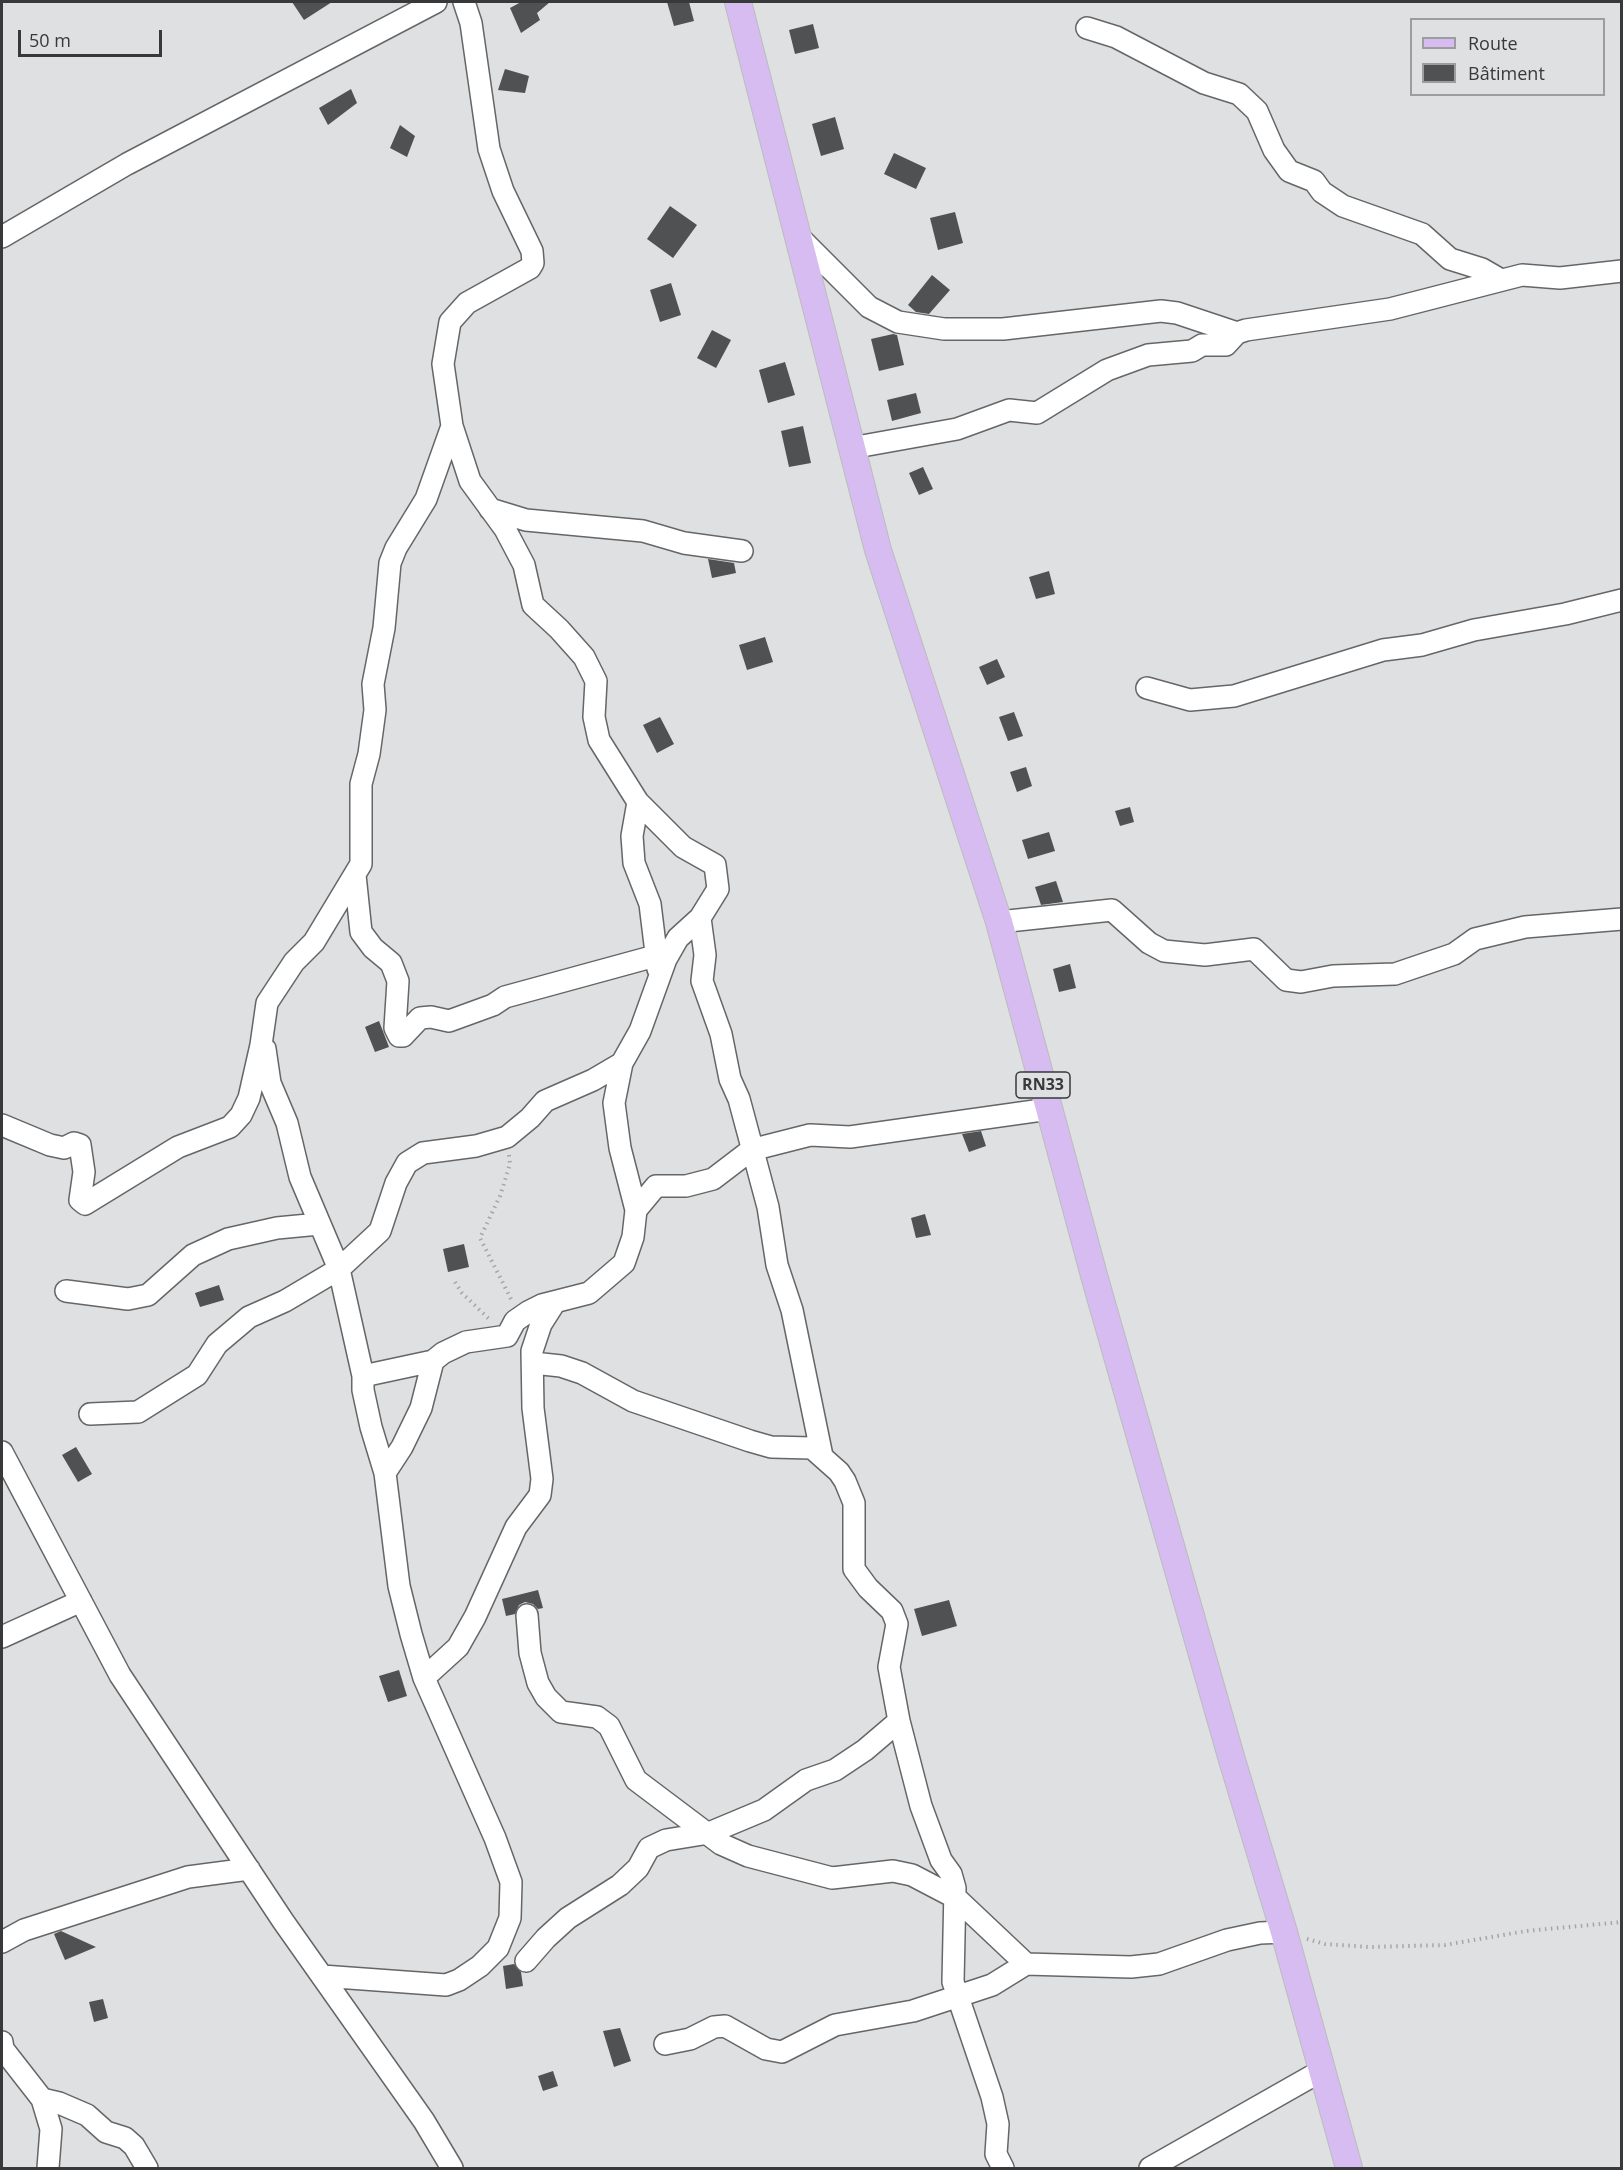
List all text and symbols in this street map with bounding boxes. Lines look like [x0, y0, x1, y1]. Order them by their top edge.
scale bar [21, 18, 165, 56]
legend [1410, 18, 1605, 96]
text: 50 m [29, 28, 71, 52]
text: Route [1468, 31, 1518, 55]
text: Bâtiment [1468, 61, 1545, 85]
road number: RN33 [1016, 1072, 1070, 1098]

